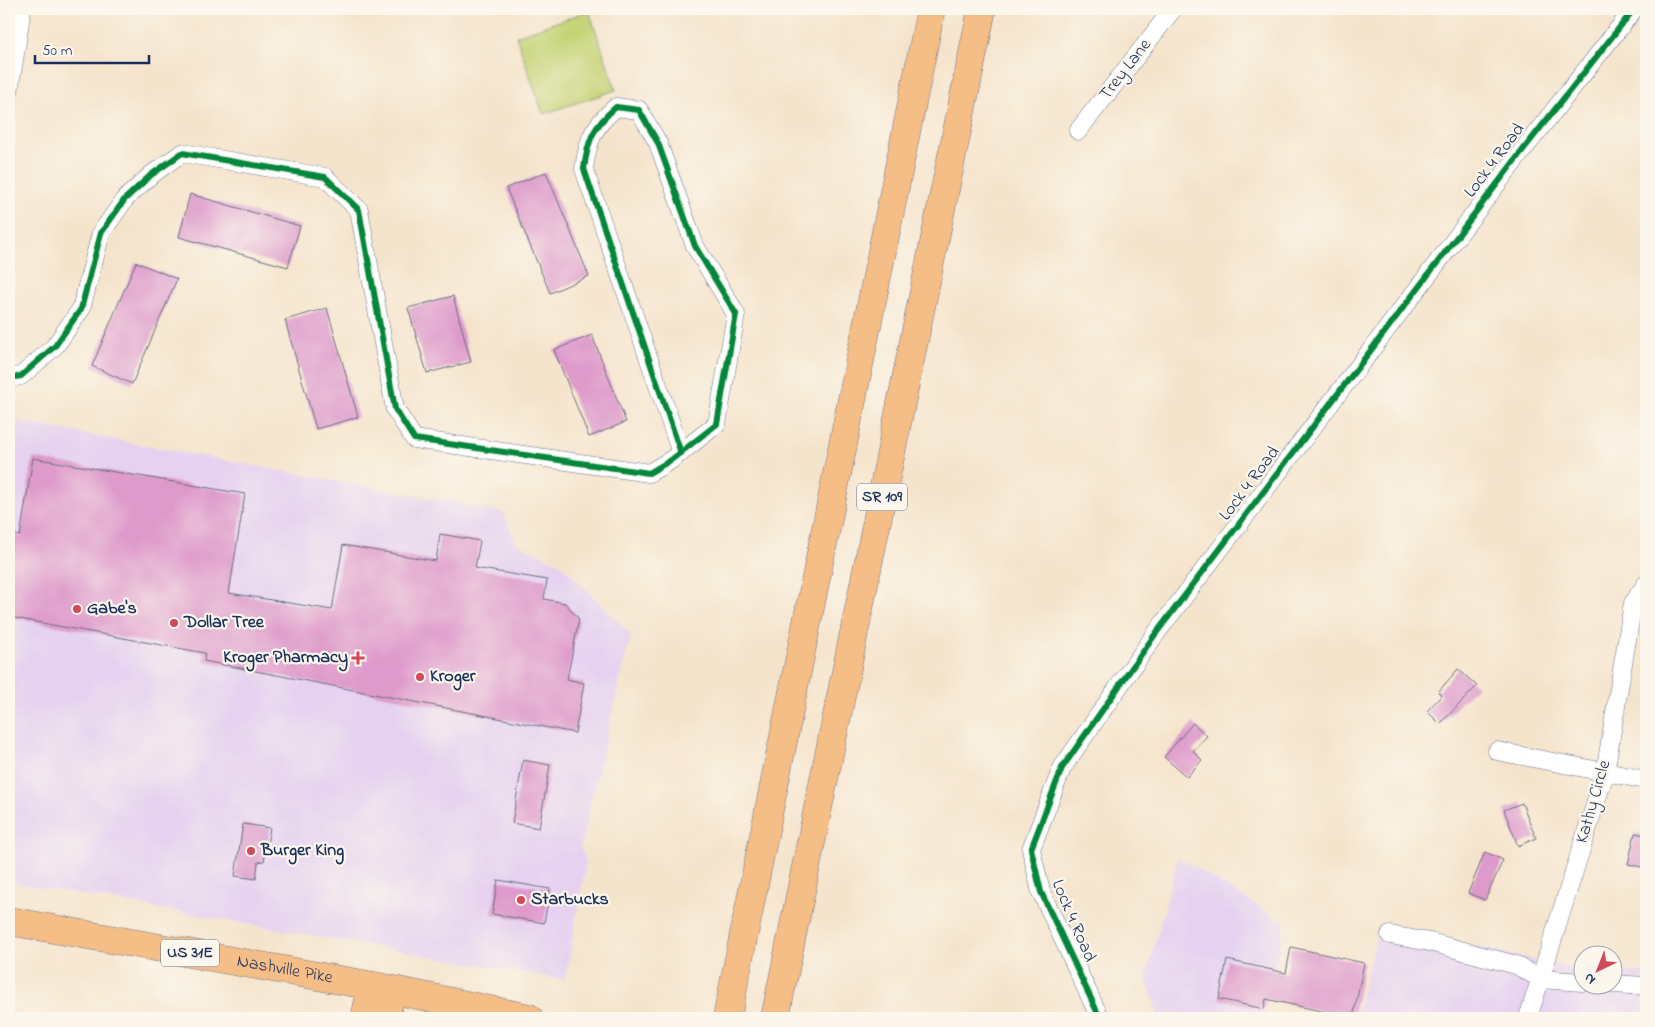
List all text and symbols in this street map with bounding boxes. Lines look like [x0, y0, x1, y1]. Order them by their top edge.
scale bar [35, 32, 149, 64]
street label: Trey Lane [1094, 33, 1159, 106]
text: 50 m [42, 40, 73, 62]
street label: Lock 4 Road [1458, 118, 1532, 204]
street label: Lock 4 Road [1213, 441, 1287, 527]
road number: SR 109 [857, 484, 907, 511]
place label: Gabe's [87, 596, 137, 622]
marker: Gabe's [71, 603, 83, 615]
place label: Dollar Tree [183, 610, 265, 636]
marker: Dollar Tree [168, 617, 180, 629]
place label: Kroger Pharmacy [223, 645, 348, 672]
marker: Kroger Pharmacy [352, 652, 364, 664]
place label: Kroger [430, 664, 476, 691]
marker: Kroger [414, 671, 426, 683]
street label: Kathy Circle [1570, 757, 1619, 847]
place label: Burger King [260, 838, 344, 865]
marker: Burger King [245, 845, 257, 857]
street label: Lock 4 Road [1044, 876, 1102, 966]
place label: Starbucks [531, 887, 609, 913]
marker: Starbucks [515, 894, 527, 906]
road number: US 31E [161, 940, 219, 966]
north arrow [1572, 944, 1622, 994]
street label: Nashville Pike [235, 949, 336, 992]
text: N [1580, 968, 1601, 989]

